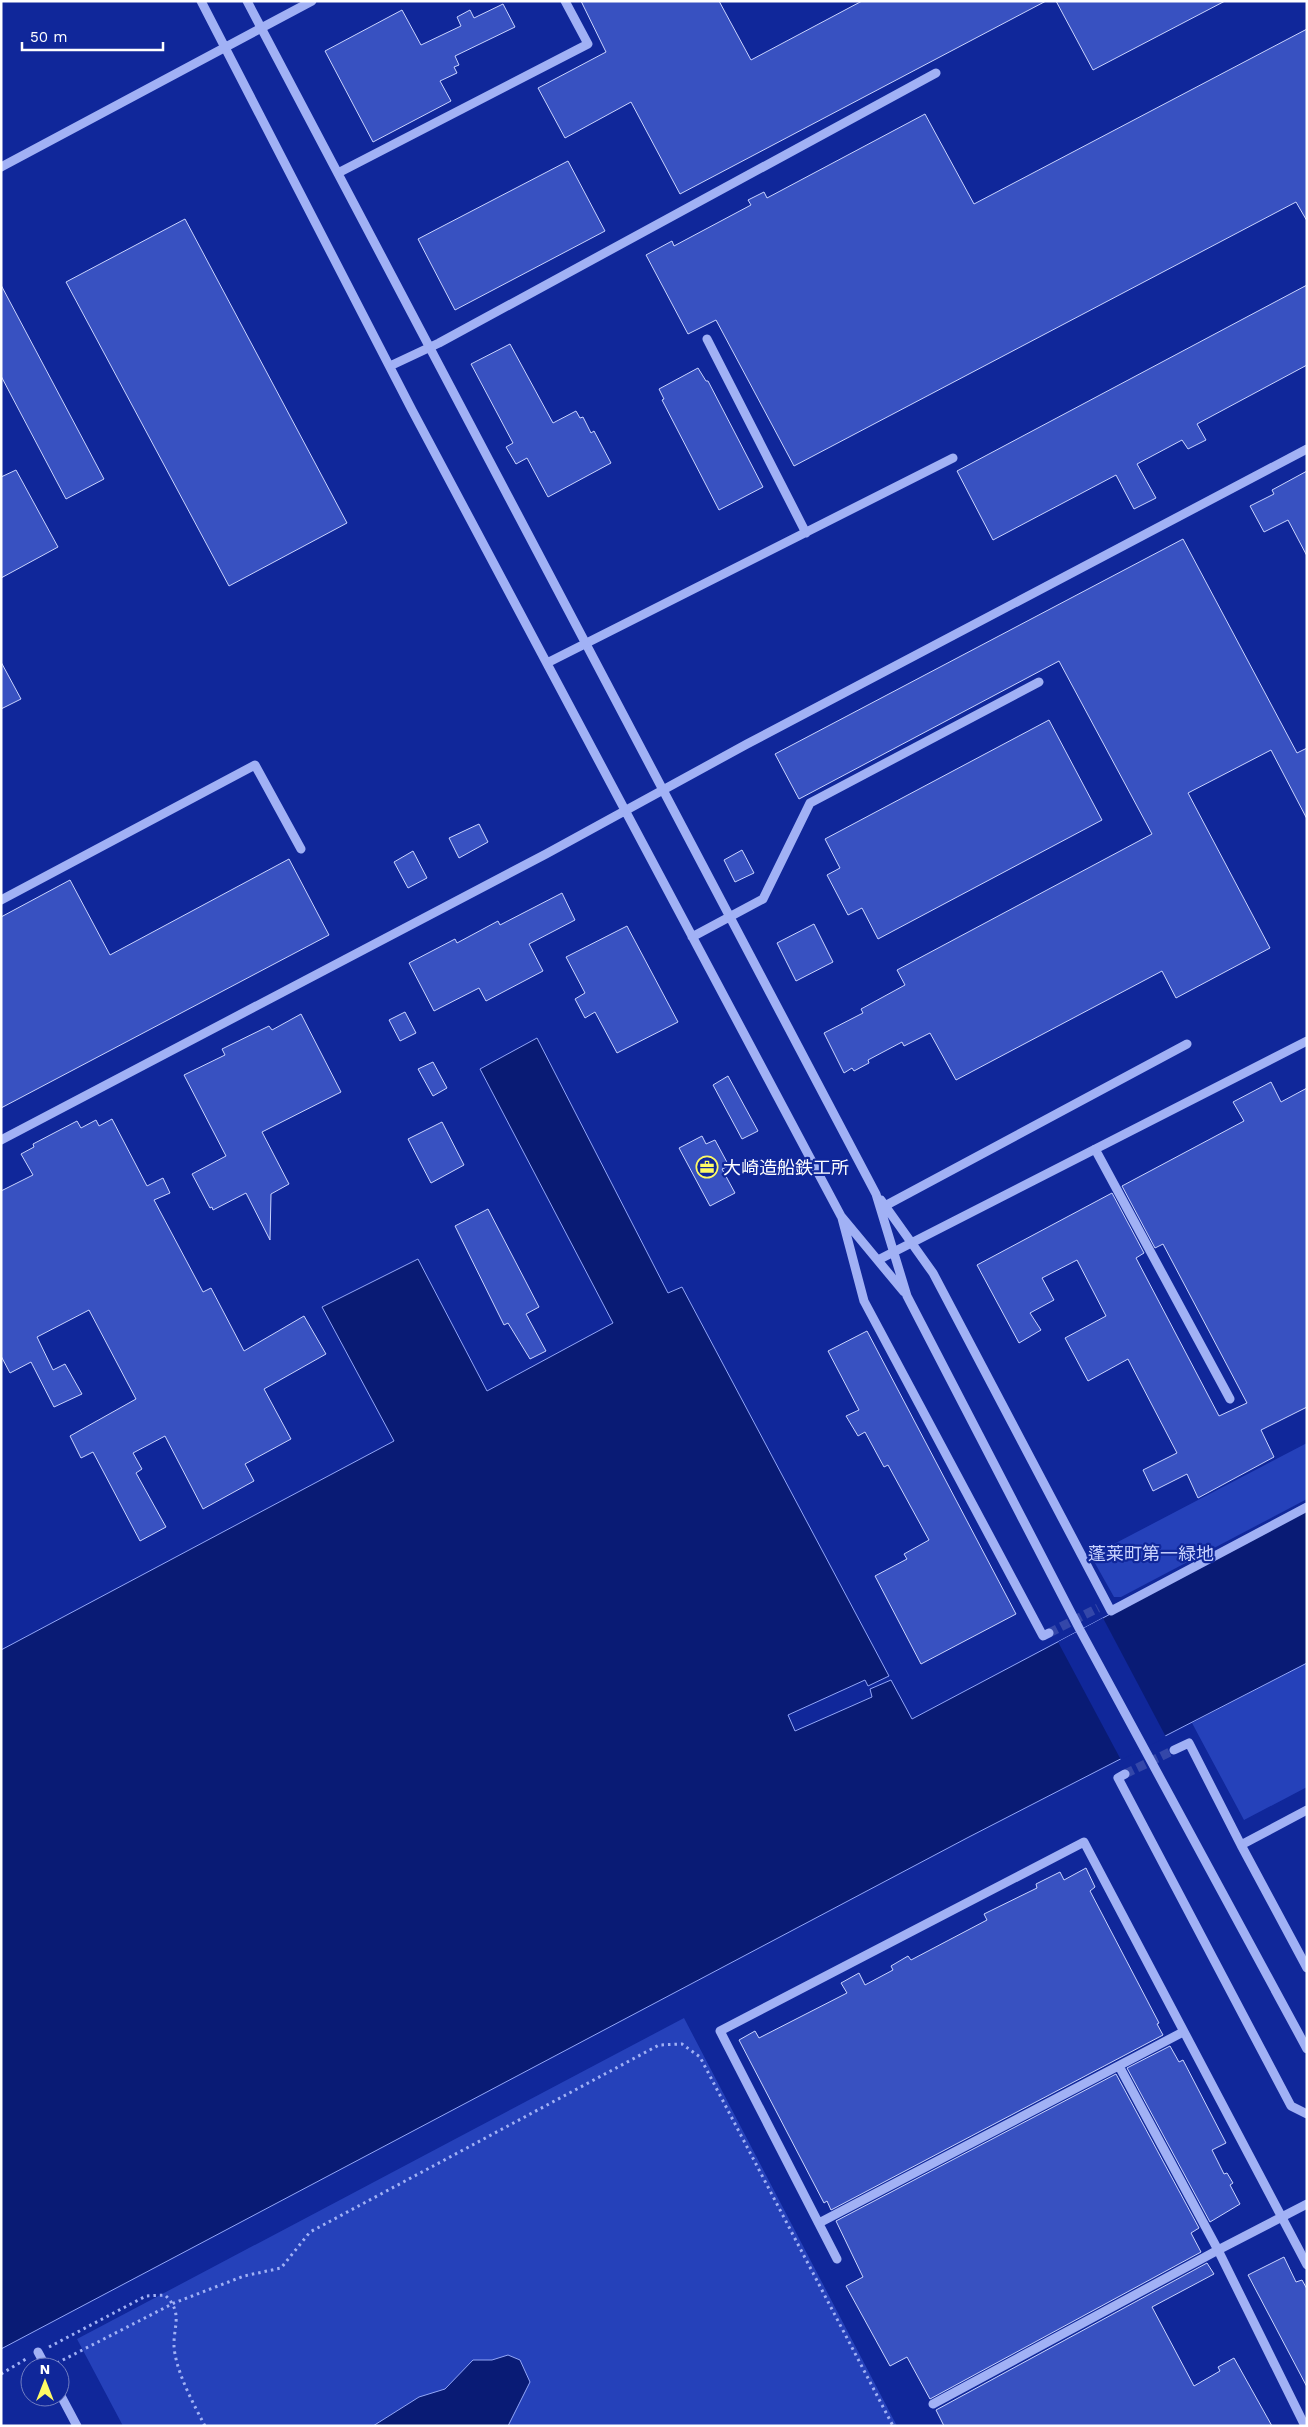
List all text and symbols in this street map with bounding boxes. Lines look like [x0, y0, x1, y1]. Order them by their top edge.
scale bar [22, 20, 164, 52]
text: 50 m [30, 28, 67, 46]
office icon: 大崎造船鉄工所 [695, 1155, 719, 1179]
place label: 大崎造船鉄工所 [723, 1157, 849, 1178]
park label: 蓬莱町第一緑地 [1088, 1543, 1214, 1564]
north arrow [20, 2357, 70, 2407]
text: N [40, 2361, 50, 2377]

